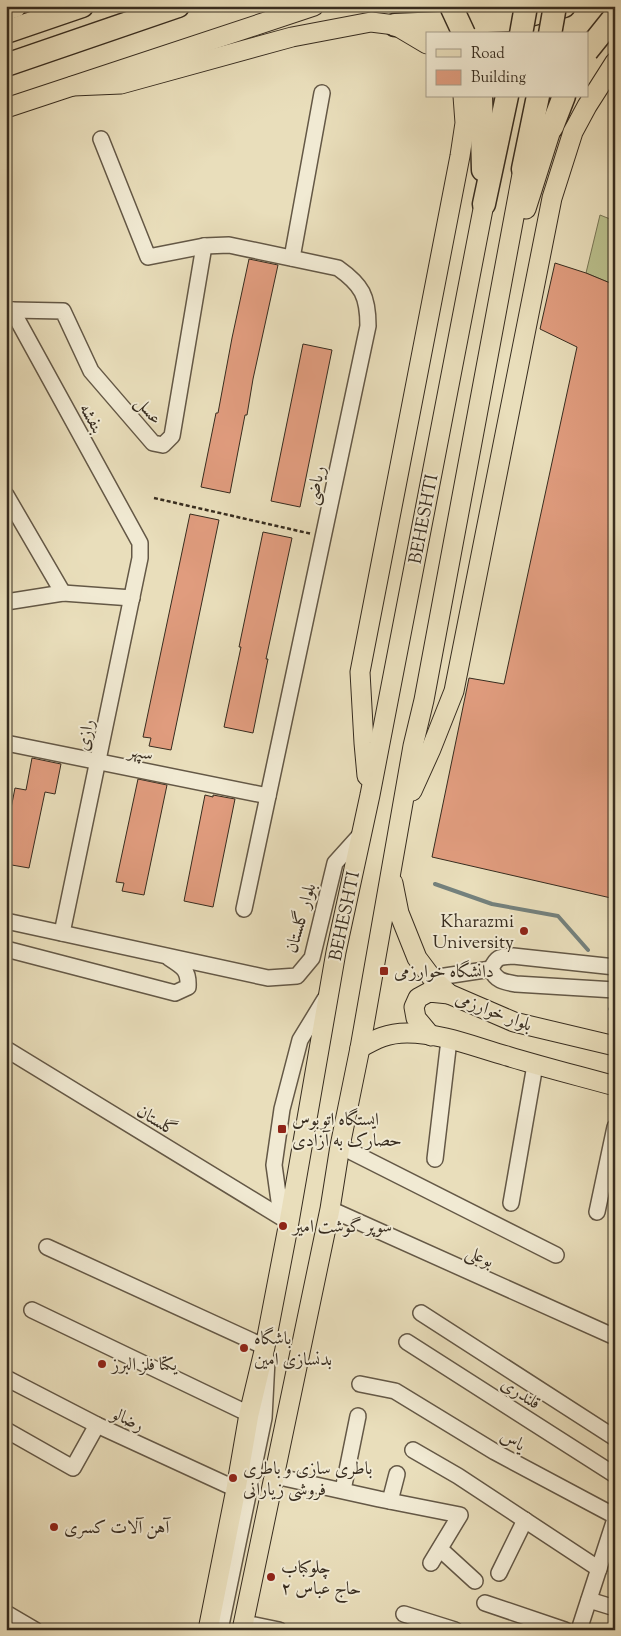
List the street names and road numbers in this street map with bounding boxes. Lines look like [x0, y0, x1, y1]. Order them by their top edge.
street label: عسل [128, 391, 167, 431]
street label: بنفشه [71, 399, 109, 439]
street label: ریاضی [300, 463, 334, 508]
street label: BEHESHTI [404, 472, 446, 566]
street label: رازی [71, 717, 103, 754]
street label: سپهر [124, 738, 155, 769]
street label: BEHESHTI [324, 869, 368, 964]
street label: بلوار گلستان [280, 881, 324, 957]
street label: بلوار خوارزمی [451, 986, 535, 1039]
street label: گلستان [131, 1099, 181, 1144]
street label: بوعلی [461, 1240, 498, 1276]
street label: قلندری [495, 1372, 545, 1417]
street label: رضالو [105, 1401, 148, 1440]
street label: یاس [495, 1424, 531, 1460]

